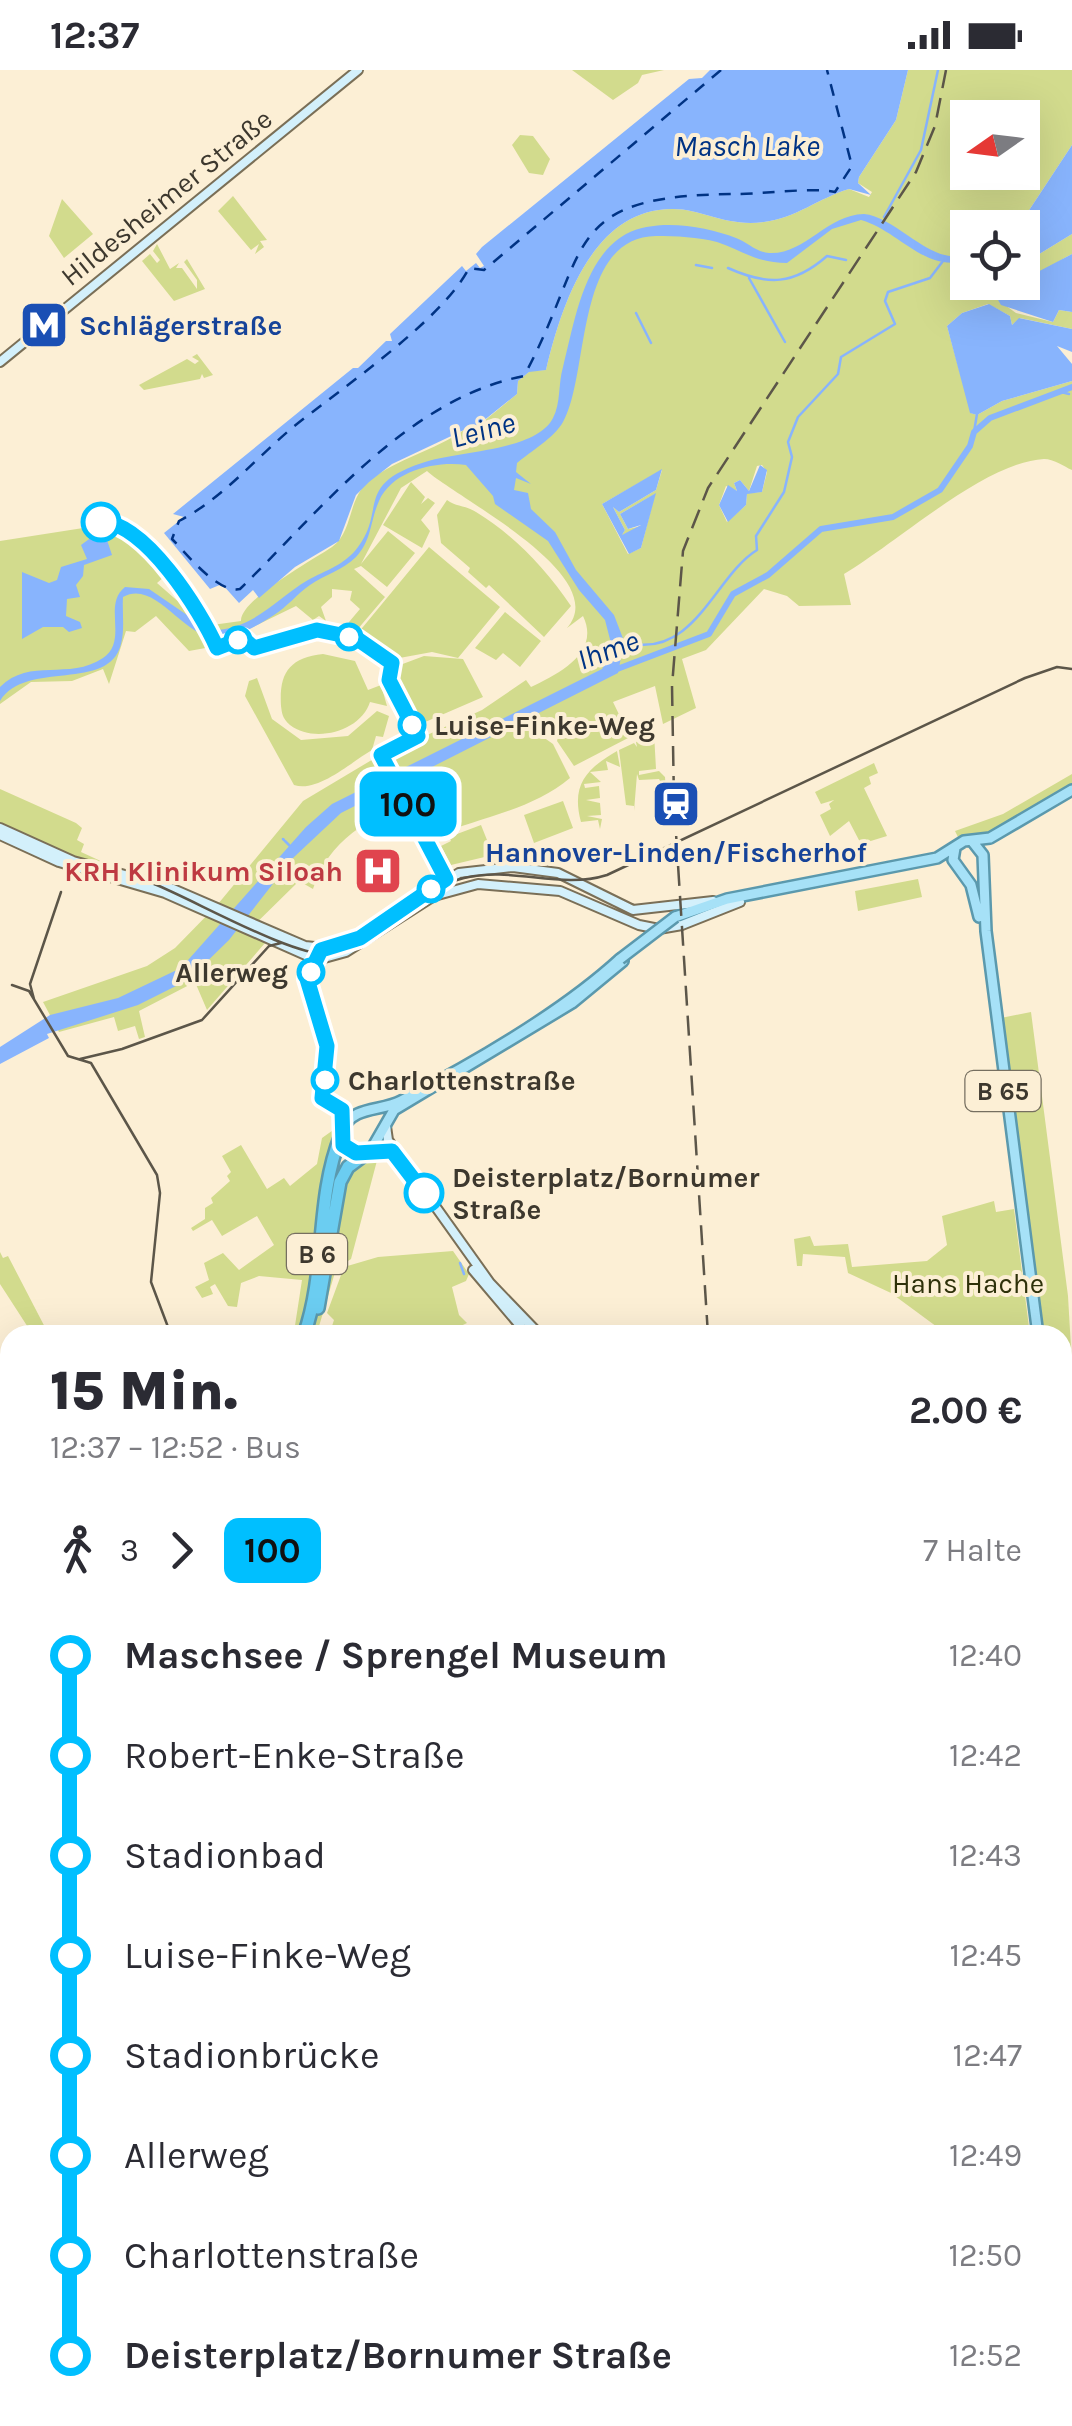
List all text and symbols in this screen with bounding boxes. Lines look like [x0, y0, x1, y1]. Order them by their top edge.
text: 12:37 [50, 13, 139, 58]
north arrow [950, 100, 1040, 190]
map controls [950, 100, 1040, 300]
street label: Hildesheimer Straße [54, 102, 279, 293]
water label: Masch Lake [674, 128, 820, 164]
button: locate [950, 210, 1040, 300]
metro station icon: Schlägerstraße [18, 299, 70, 351]
place label: Schlägerstraße [79, 309, 282, 342]
water label: Leine [447, 404, 519, 456]
unlabelled marker [82, 503, 120, 541]
water label: Ihme [572, 622, 644, 678]
unlabelled marker [336, 624, 362, 650]
unlabelled marker [225, 627, 251, 653]
place label: Luise-Finke-Weg [434, 709, 655, 742]
marker: Luise-Finke-Weg [399, 712, 425, 738]
line badge: 100 [350, 772, 466, 836]
station icon: Hannover-Linden/Fischerhof [650, 778, 702, 830]
text: 100 [380, 784, 436, 825]
place label: Hannover-Linden/Fischerhof [485, 836, 868, 869]
hospital icon: KRH Klinikum Siloah [352, 845, 404, 897]
place label: KRH Klinikum Siloah [64, 855, 343, 888]
unlabelled marker [418, 876, 444, 902]
place label: Allerweg [175, 956, 288, 989]
marker: Allerweg [298, 959, 324, 985]
place label: Charlottenstraße [348, 1064, 576, 1097]
marker: Charlottenstraße [312, 1067, 338, 1093]
road number: B 65 [966, 1071, 1040, 1111]
place label: Deisterplatz/Bornumer Straße [452, 1161, 759, 1226]
marker: Deisterplatz/Bornumer Straße [405, 1174, 443, 1212]
road number: B 6 [287, 1234, 347, 1274]
park label: Hans Hache [892, 1267, 1044, 1300]
text: 15 Min. [50, 1359, 238, 1423]
text: 2.00 € [909, 1388, 1022, 1433]
text: 12:37 – 12:52 · Bus [50, 1429, 301, 1466]
icon: walk [50, 1523, 105, 1578]
icon: forward [154, 1523, 209, 1578]
text: 100 [244, 1530, 301, 1571]
text: 3 [120, 1532, 139, 1569]
text: 7 Halte [923, 1532, 1022, 1569]
text: Maschsee / Sprengel Museum [124, 1633, 667, 1678]
text: 12:40 [949, 1637, 1022, 1674]
text: Robert-Enke-Straße [124, 1733, 465, 1778]
text: 12:42 [949, 1737, 1022, 1774]
text: Stadionbad [124, 1833, 326, 1878]
text: 12:43 [949, 1837, 1022, 1874]
text: Luise-Finke-Weg [124, 1933, 411, 1978]
text: 12:45 [950, 1937, 1022, 1974]
text: Stadionbrücke [124, 2033, 380, 2078]
text: 12:47 [953, 2037, 1022, 2074]
text: Allerweg [124, 2133, 269, 2178]
text: 12:49 [949, 2137, 1022, 2174]
text: Charlottenstraße [124, 2233, 419, 2278]
text: 12:50 [948, 2237, 1022, 2274]
text: Deisterplatz/Bornumer Straße [124, 2333, 672, 2378]
text: 12:52 [949, 2337, 1022, 2374]

